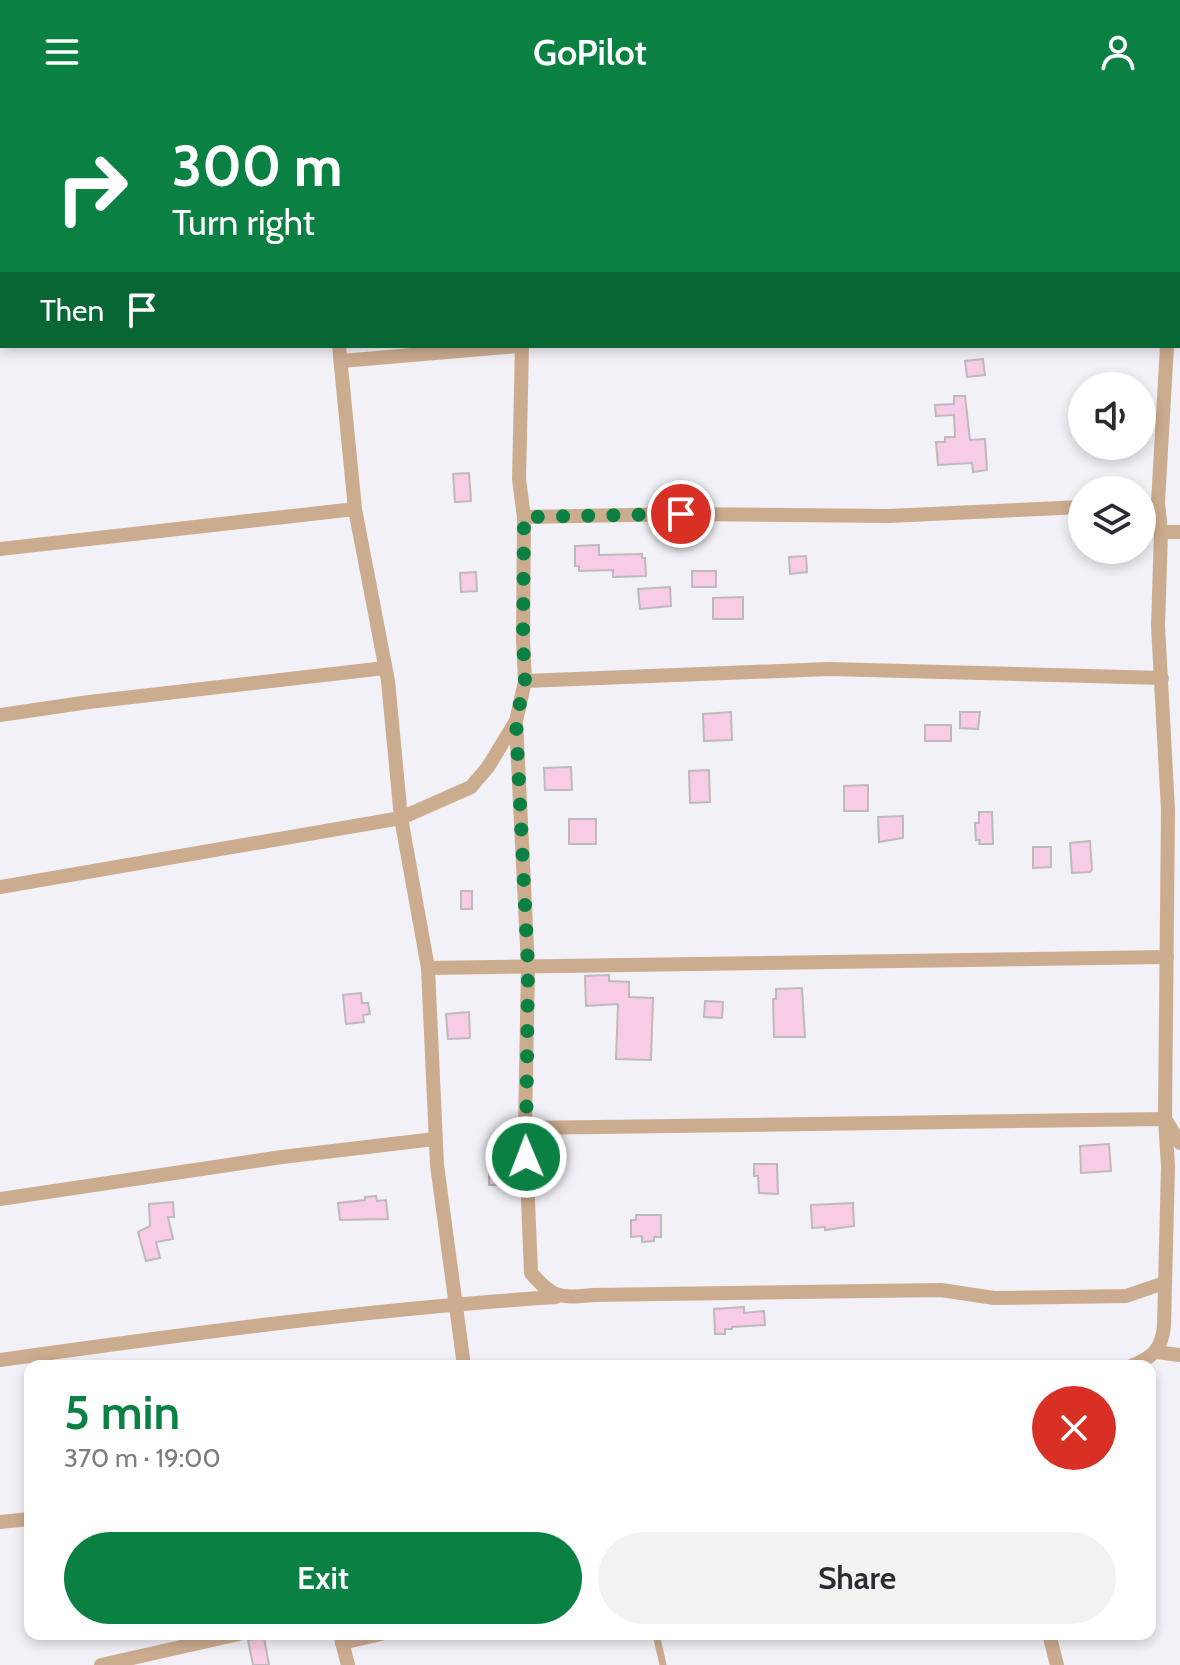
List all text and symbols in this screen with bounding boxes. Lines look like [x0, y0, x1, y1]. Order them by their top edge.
icon: menu [40, 30, 84, 74]
text: GoPilot [533, 30, 647, 74]
icon: person [1096, 30, 1140, 74]
text: 300 m [172, 132, 343, 200]
icon: right [40, 136, 144, 240]
text: Turn right [172, 200, 315, 244]
icon: arrive [120, 288, 164, 332]
text: Then [40, 292, 104, 329]
map controls [1068, 372, 1156, 564]
button: sound [1068, 372, 1156, 460]
button: layers [1068, 476, 1156, 564]
pin [647, 480, 715, 548]
icon: arrive [659, 492, 703, 536]
position arrow [484, 1115, 568, 1199]
text: 5 min [64, 1383, 180, 1441]
button: close [1032, 1386, 1116, 1470]
text: 370 m · 19:00 [64, 1442, 221, 1474]
button: Exit [64, 1532, 582, 1624]
button: Share [598, 1532, 1116, 1624]

